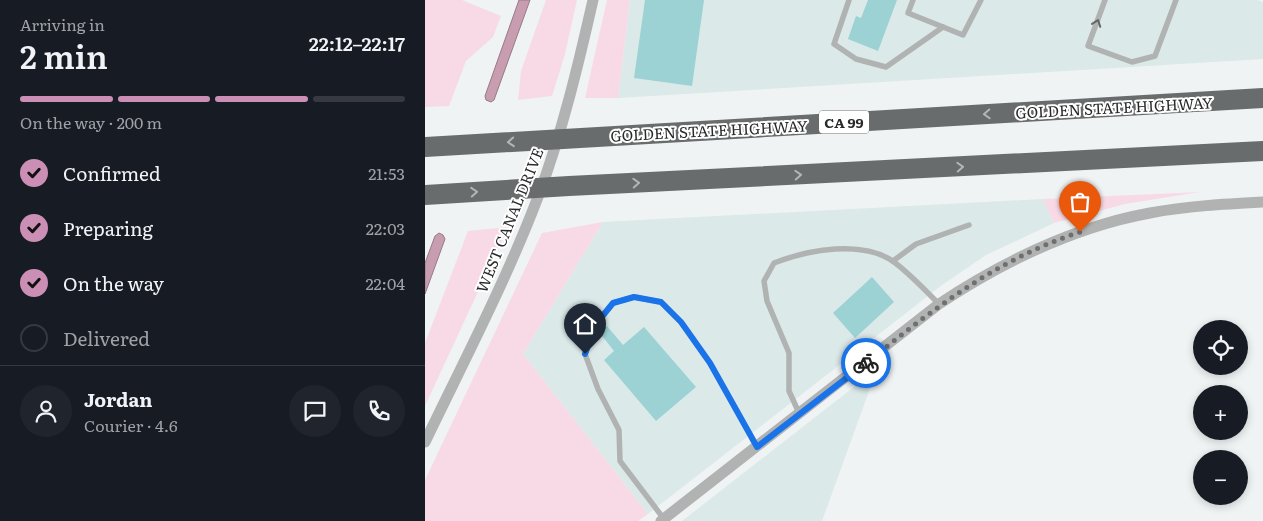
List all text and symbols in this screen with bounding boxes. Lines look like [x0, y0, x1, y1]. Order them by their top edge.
text: Arriving in [20, 12, 105, 36]
one-way arrow [1091, 19, 1101, 28]
text: 22:12–22:17 [309, 29, 405, 57]
text: 2 min [20, 31, 108, 79]
street label: GOLDEN STATE HIGHWAY [1015, 90, 1214, 124]
one-way arrow [983, 109, 991, 120]
text: On the way · 200 m [20, 110, 162, 134]
road number: CA 99 [819, 110, 869, 134]
street label: GOLDEN STATE HIGHWAY [610, 113, 809, 147]
one-way arrow [506, 136, 514, 147]
street label: WEST CANAL DRIVE [469, 144, 549, 296]
icon: check [20, 159, 48, 187]
text: Confirmed [63, 159, 161, 187]
text: 21:53 [368, 161, 405, 185]
one-way arrow [957, 161, 965, 172]
one-way arrow [794, 169, 802, 180]
one-way arrow [632, 177, 640, 188]
pin [1059, 181, 1101, 232]
one-way arrow [470, 187, 478, 198]
icon: bag [1066, 188, 1094, 216]
icon: check [20, 214, 48, 242]
text: Preparing [63, 214, 153, 242]
text: 22:03 [366, 216, 405, 240]
icon: check [20, 269, 48, 297]
text: On the way [63, 269, 164, 297]
text: 22:04 [365, 271, 405, 295]
pin [564, 303, 606, 354]
icon: home [571, 310, 599, 338]
map controls [1193, 320, 1248, 505]
button: locate [1193, 320, 1248, 375]
text: Delivered [63, 324, 150, 352]
courier [841, 338, 891, 388]
icon: bike [852, 349, 880, 377]
button: person [20, 385, 72, 437]
text: Jordan [84, 385, 153, 413]
button: chat [289, 385, 341, 437]
button: phone [353, 385, 405, 437]
button: + [1193, 385, 1248, 440]
text: Courier · 4.6 [84, 413, 178, 437]
button: − [1193, 450, 1248, 505]

